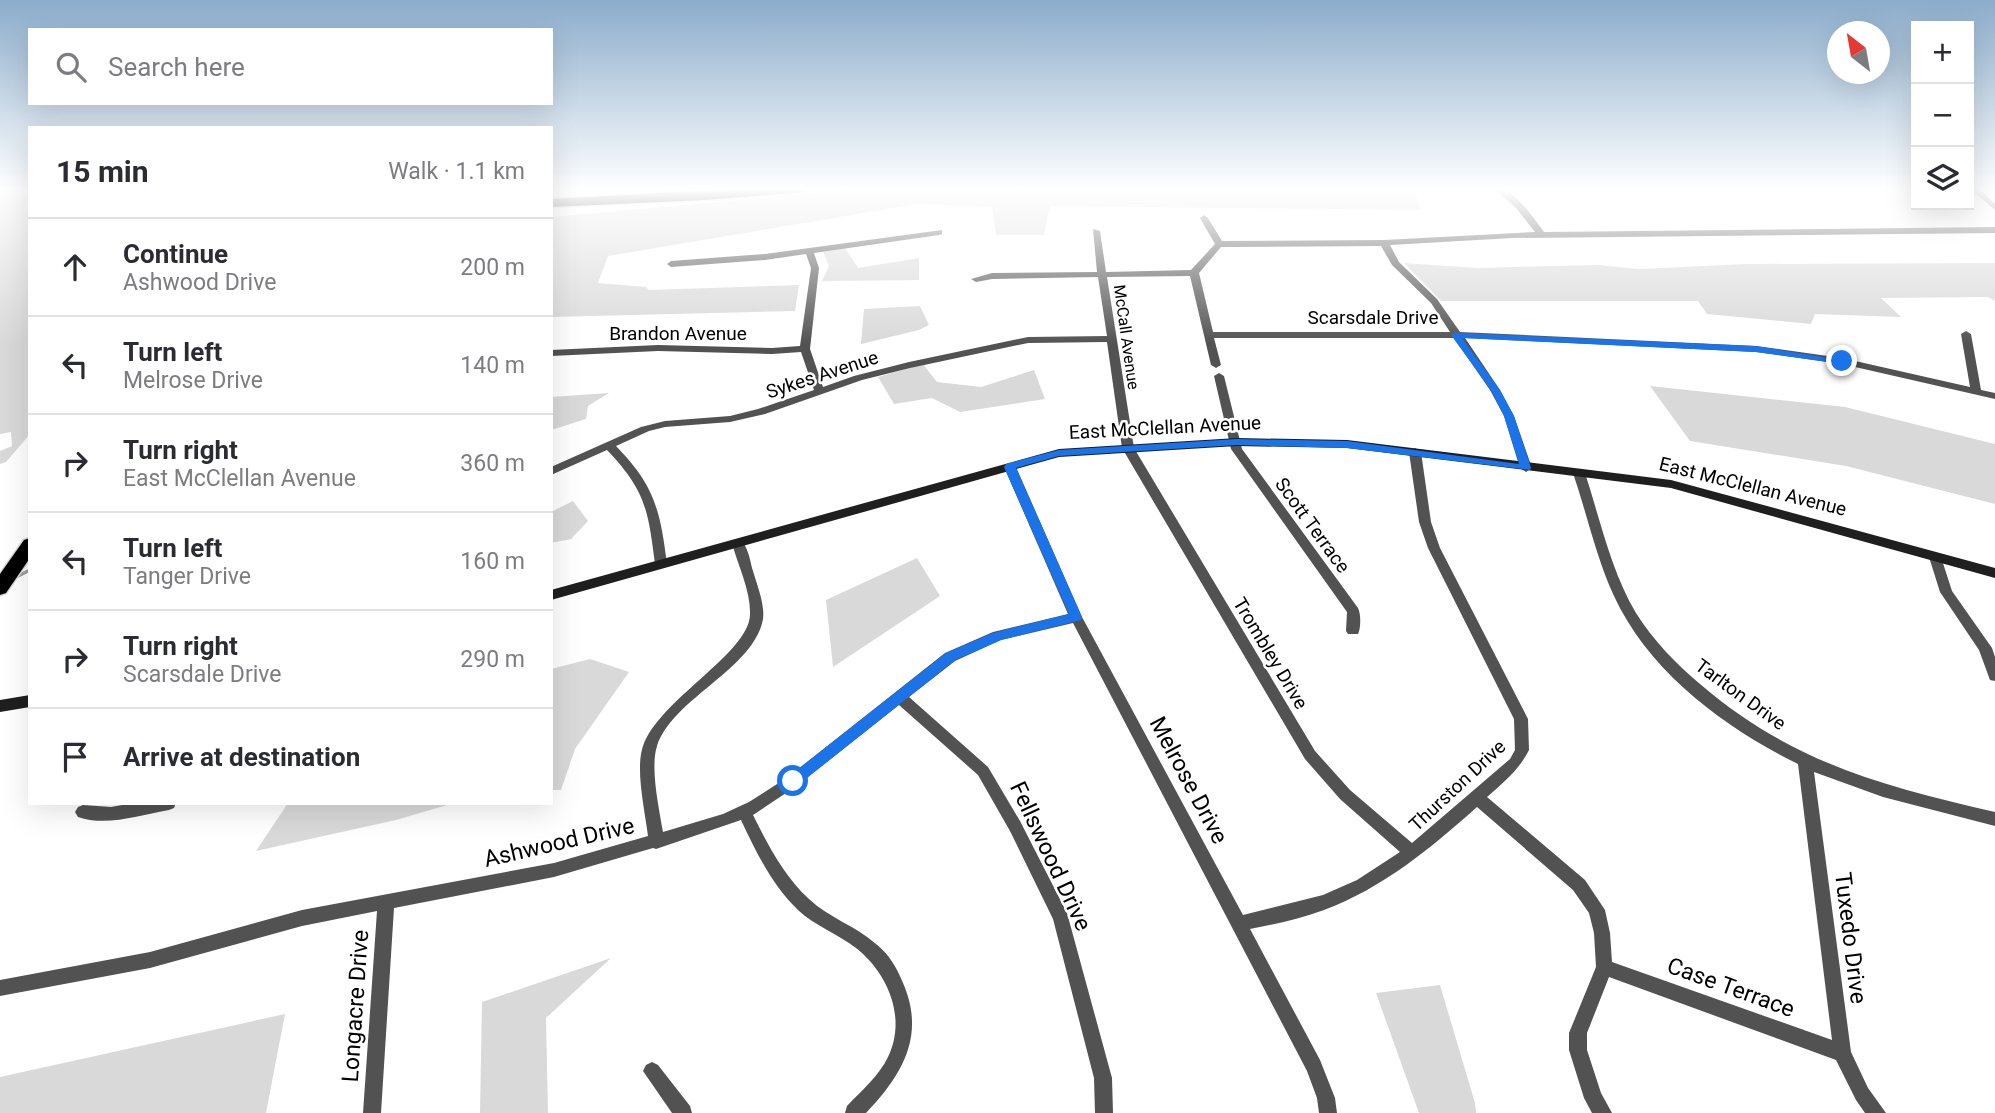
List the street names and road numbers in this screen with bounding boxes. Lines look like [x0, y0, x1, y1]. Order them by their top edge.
street label: McCall Avenue [1110, 283, 1143, 391]
street label: Scarsdale Drive [1308, 306, 1438, 329]
street label: Brandon Avenue [609, 322, 747, 345]
street label: Sykes Avenue [763, 346, 881, 403]
street label: East McClellan Avenue [1068, 411, 1262, 444]
street label: East McClellan Avenue [1657, 452, 1849, 521]
street label: Scott Terrace [1270, 473, 1355, 577]
street label: Trombley Drive [1228, 593, 1313, 713]
street label: Tarlton Drive [1691, 654, 1791, 735]
street label: Melrose Drive [1144, 712, 1233, 848]
street label: Thurston Drive [1404, 735, 1510, 836]
street label: Fellswood Drive [1004, 777, 1097, 935]
street label: Ashwood Drive [481, 812, 637, 873]
street label: Tuxedo Drive [1829, 871, 1872, 1005]
street label: Longacre Drive [337, 929, 374, 1083]
street label: Case Terrace [1663, 952, 1798, 1023]

